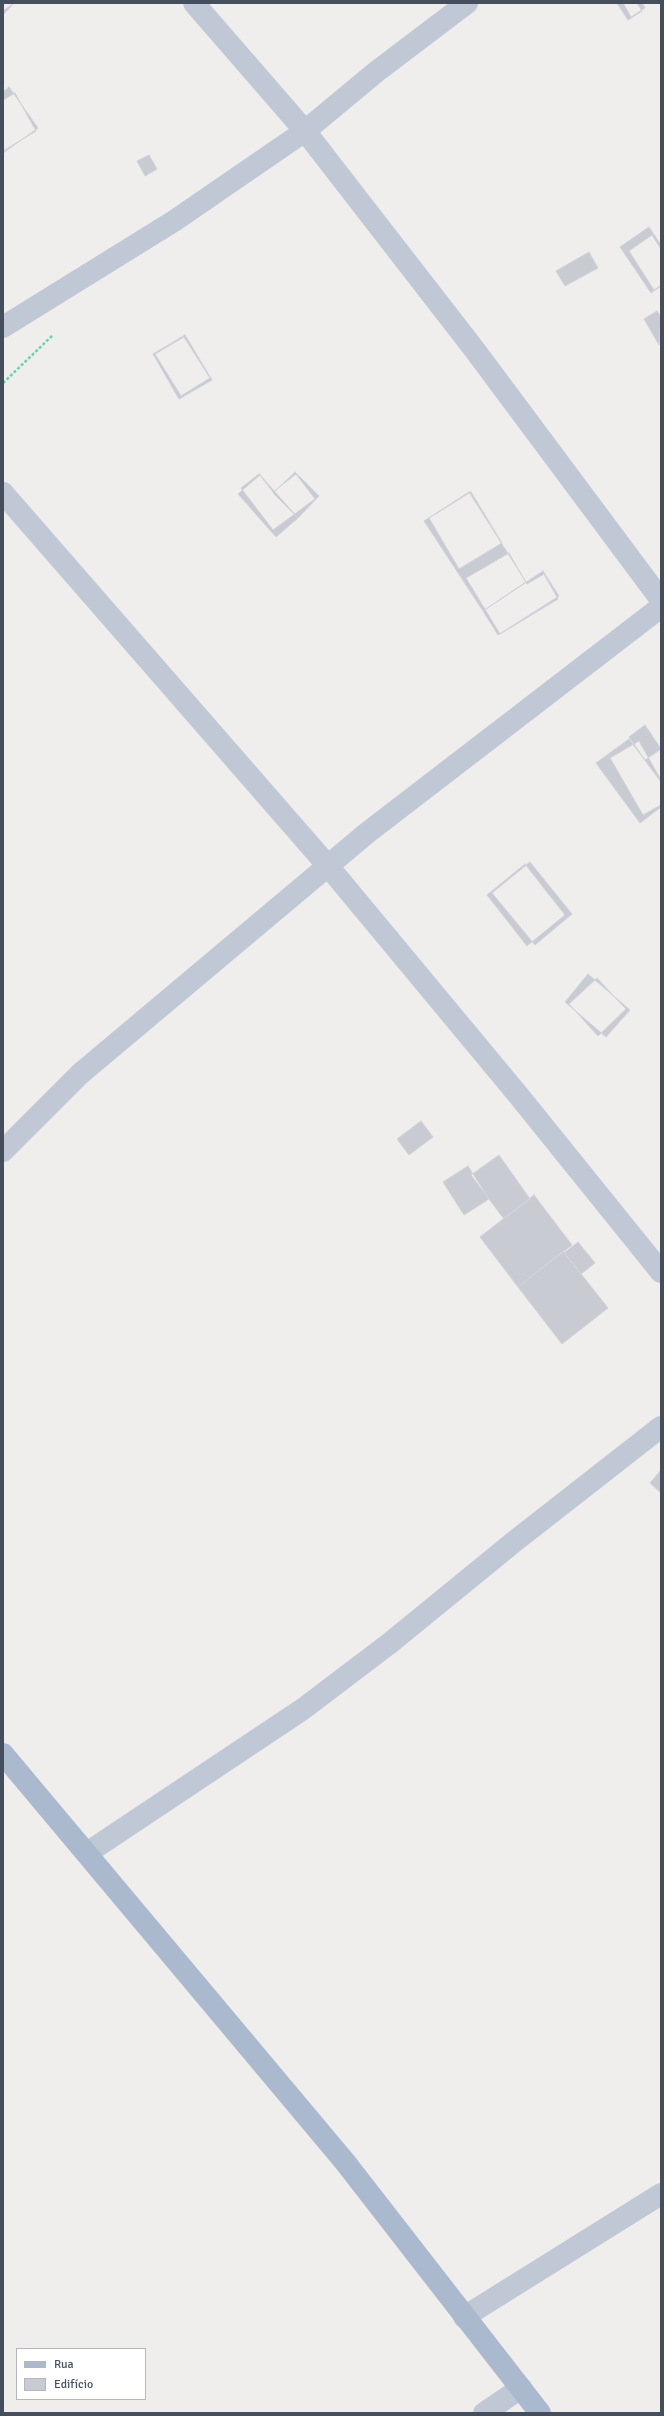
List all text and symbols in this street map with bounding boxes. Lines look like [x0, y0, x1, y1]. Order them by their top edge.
legend [16, 2348, 146, 2400]
text: Rua [54, 2357, 74, 2372]
text: Edifício [54, 2377, 93, 2392]

